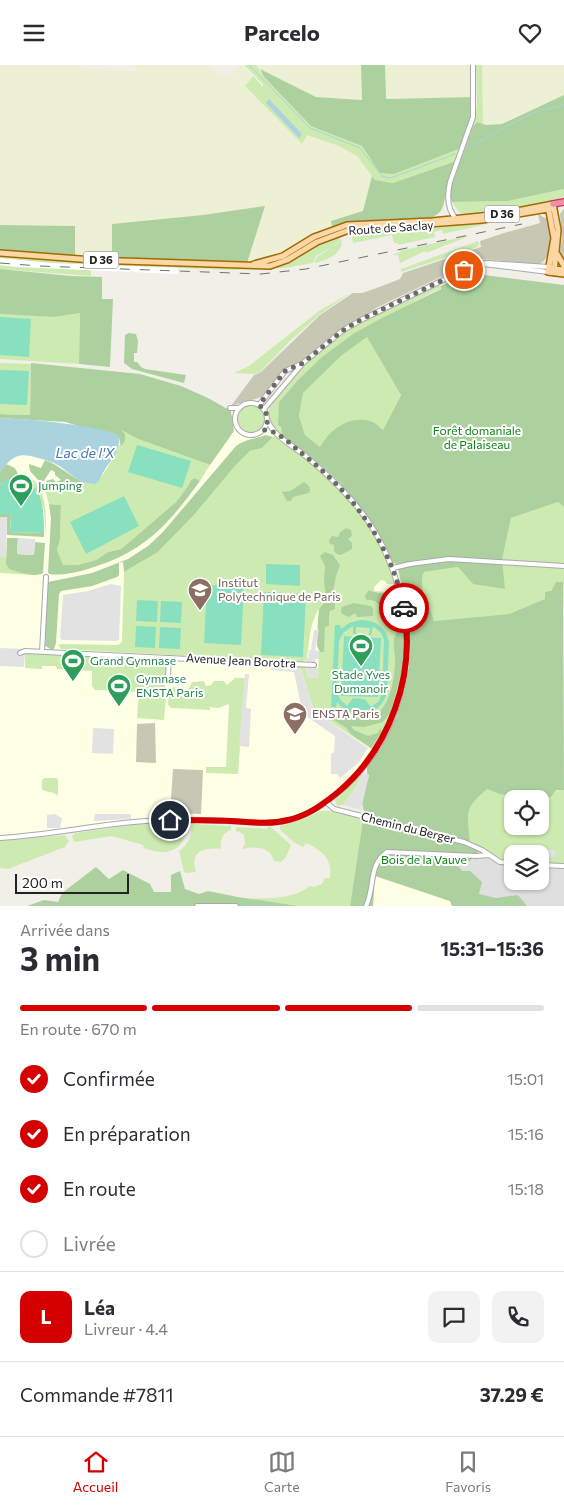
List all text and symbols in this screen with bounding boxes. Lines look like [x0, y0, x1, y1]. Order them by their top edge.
icon: menu [20, 19, 48, 47]
text: Parcelo [244, 19, 320, 46]
icon: heart [516, 19, 544, 47]
road number: D 36 [484, 205, 520, 223]
street label: Route de Saclay [348, 217, 434, 237]
pin [443, 249, 485, 291]
road number: D 36 [84, 251, 118, 269]
icon: bag [450, 256, 478, 284]
park label: Forêt domaniale de Palaiseau [433, 423, 521, 451]
water label: Lac de l'X [56, 444, 116, 461]
sports icon: Jumping [8, 473, 34, 507]
place label: Jumping [38, 478, 83, 493]
place label: Institut Polytechnique de Paris [218, 575, 341, 603]
school or university icon: Institut Polytechnique de Paris [187, 577, 213, 611]
courier [379, 583, 429, 633]
icon: car [390, 594, 418, 622]
sports icon: Stade Yves Dumanoir [348, 633, 374, 667]
sports icon: Grand Gymnase [60, 648, 86, 682]
street label: Avenue Jean Borotra [186, 650, 296, 671]
place label: Grand Gymnase [90, 653, 176, 667]
place label: Stade Yves Dumanoir [332, 667, 390, 695]
place label: Gymnase ENSTA Paris [136, 671, 203, 699]
sports icon: Gymnase ENSTA Paris [106, 673, 132, 707]
school or university icon: ENSTA Paris [282, 701, 308, 735]
place label: ENSTA Paris [312, 706, 379, 720]
map controls [504, 790, 549, 890]
button: locate [504, 790, 549, 835]
pin [149, 799, 191, 841]
icon: home [156, 806, 184, 834]
street label: Chemin du Berger [360, 809, 457, 846]
button: layers [504, 845, 549, 890]
park label: Bois de la Vauve [381, 852, 467, 866]
scale bar [15, 871, 129, 894]
text: 200 m [22, 874, 63, 891]
text: Arrivée dans [20, 920, 110, 939]
text: 15:31–15:36 [440, 937, 544, 960]
text: 3 min [20, 938, 100, 978]
text: En route · 670 m [20, 1019, 137, 1038]
icon: check [20, 1065, 48, 1093]
text: Confirmée [63, 1067, 155, 1090]
text: 15:01 [507, 1069, 544, 1088]
icon: check [20, 1120, 48, 1148]
text: En préparation [63, 1122, 191, 1145]
text: 15:16 [508, 1124, 544, 1143]
icon: check [20, 1175, 48, 1203]
text: En route [63, 1177, 136, 1200]
text: 15:18 [508, 1179, 544, 1198]
text: Livrée [63, 1232, 116, 1255]
button: chat [428, 1291, 480, 1343]
button: phone [492, 1291, 544, 1343]
text: Léa [84, 1296, 115, 1319]
text: L [40, 1305, 52, 1328]
text: Livreur · 4.4 [84, 1319, 168, 1338]
text: Commande #7811 [20, 1383, 174, 1406]
text: 37.29 € [480, 1383, 544, 1406]
tab: Accueil [73, 1448, 118, 1495]
tab: Carte [264, 1448, 300, 1495]
tab: Favoris [445, 1448, 491, 1495]

